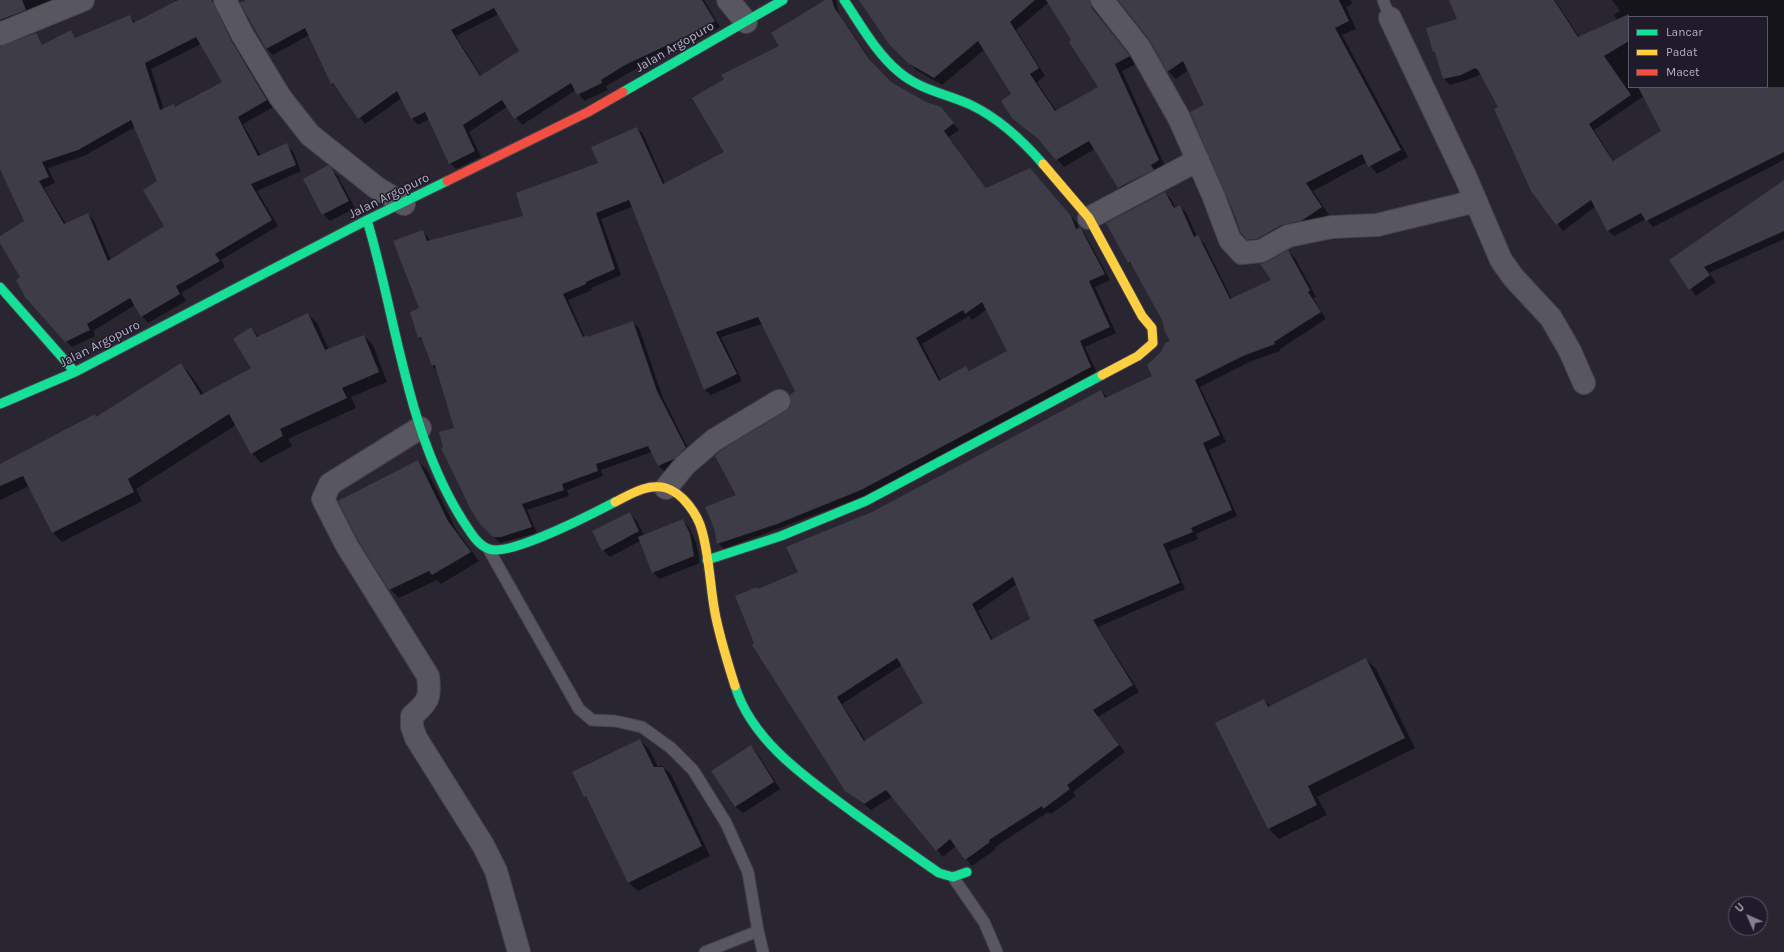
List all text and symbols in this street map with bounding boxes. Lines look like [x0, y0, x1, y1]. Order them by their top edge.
legend [1628, 16, 1768, 88]
street label: Jalan Argopuro [633, 18, 717, 76]
text: Lancar [1666, 25, 1703, 39]
text: Padat [1666, 45, 1697, 59]
text: Macet [1666, 65, 1700, 79]
street label: Jalan Argopuro [346, 170, 432, 222]
street label: Jalan Argopuro [57, 317, 143, 371]
north arrow [1728, 896, 1768, 936]
text: U [1733, 901, 1747, 915]

